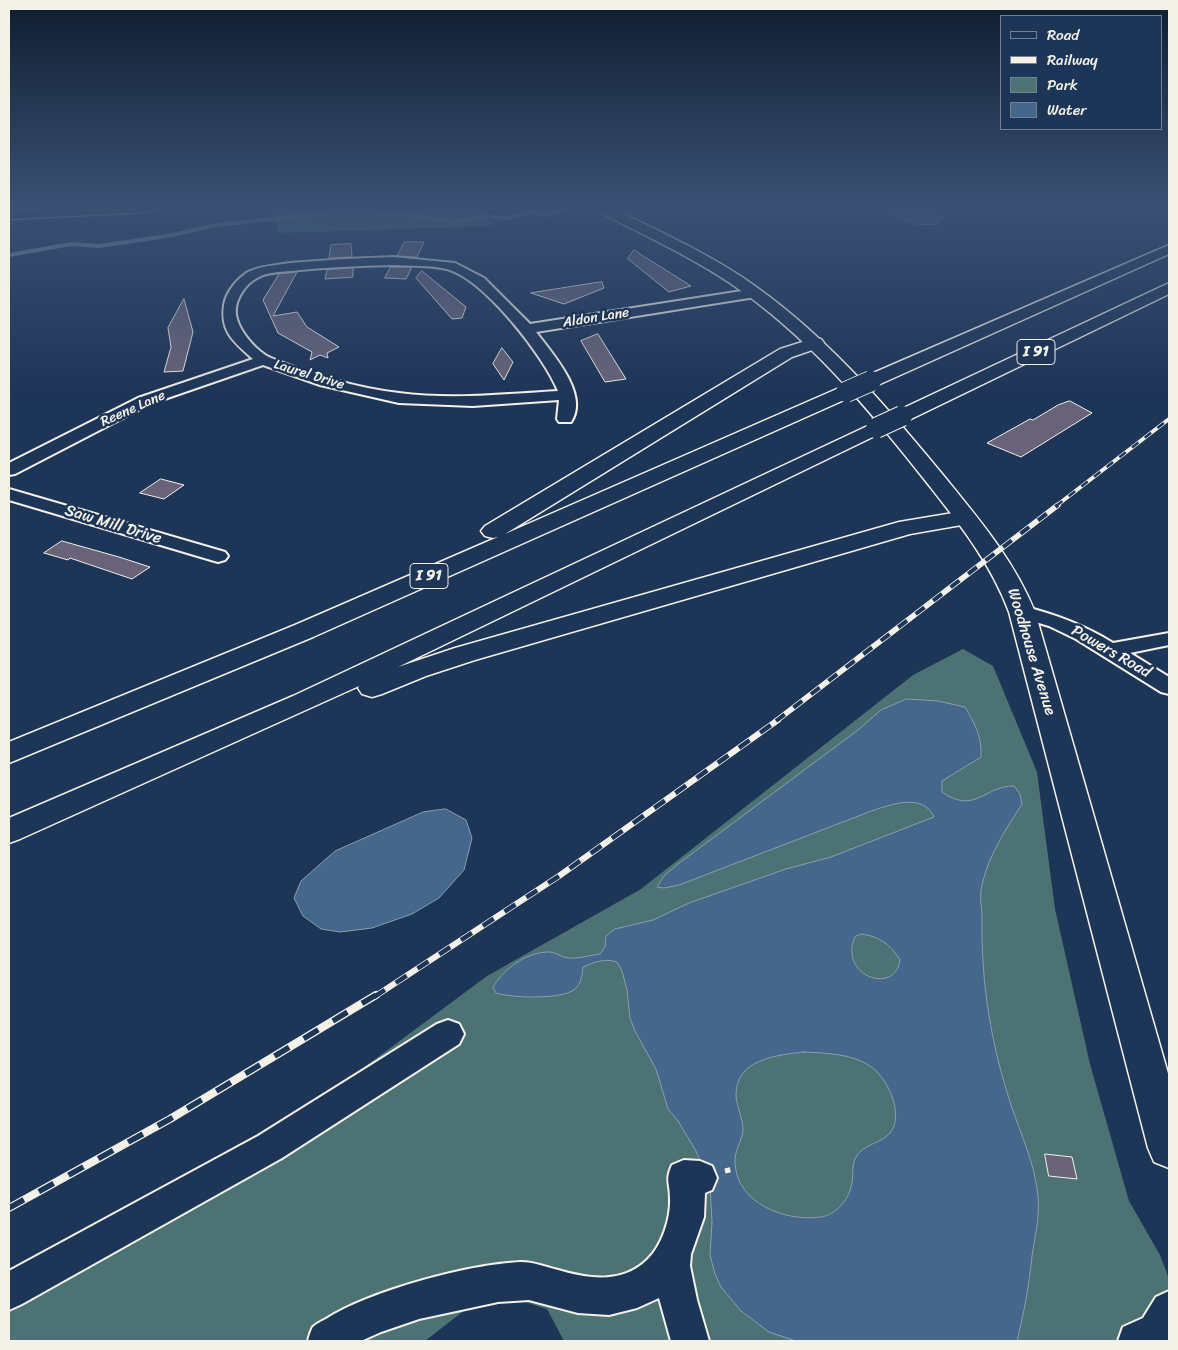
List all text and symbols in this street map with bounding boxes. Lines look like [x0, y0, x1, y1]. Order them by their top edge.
legend [1000, 15, 1163, 130]
text: Road [1047, 22, 1079, 48]
text: Railway [1047, 47, 1098, 73]
text: Park [1047, 72, 1078, 98]
text: Water [1047, 97, 1087, 123]
street label: Aldon Lane [562, 304, 630, 332]
road number: I 91 [1017, 340, 1055, 364]
street label: Laurel Drive [272, 356, 346, 394]
street label: Reene Lane [98, 387, 168, 431]
street label: Saw Mill Drive [62, 501, 164, 549]
road number: I 91 [410, 564, 448, 588]
street label: Woodhouse Avenue [1003, 586, 1059, 718]
street label: Powers Road [1068, 622, 1154, 682]

